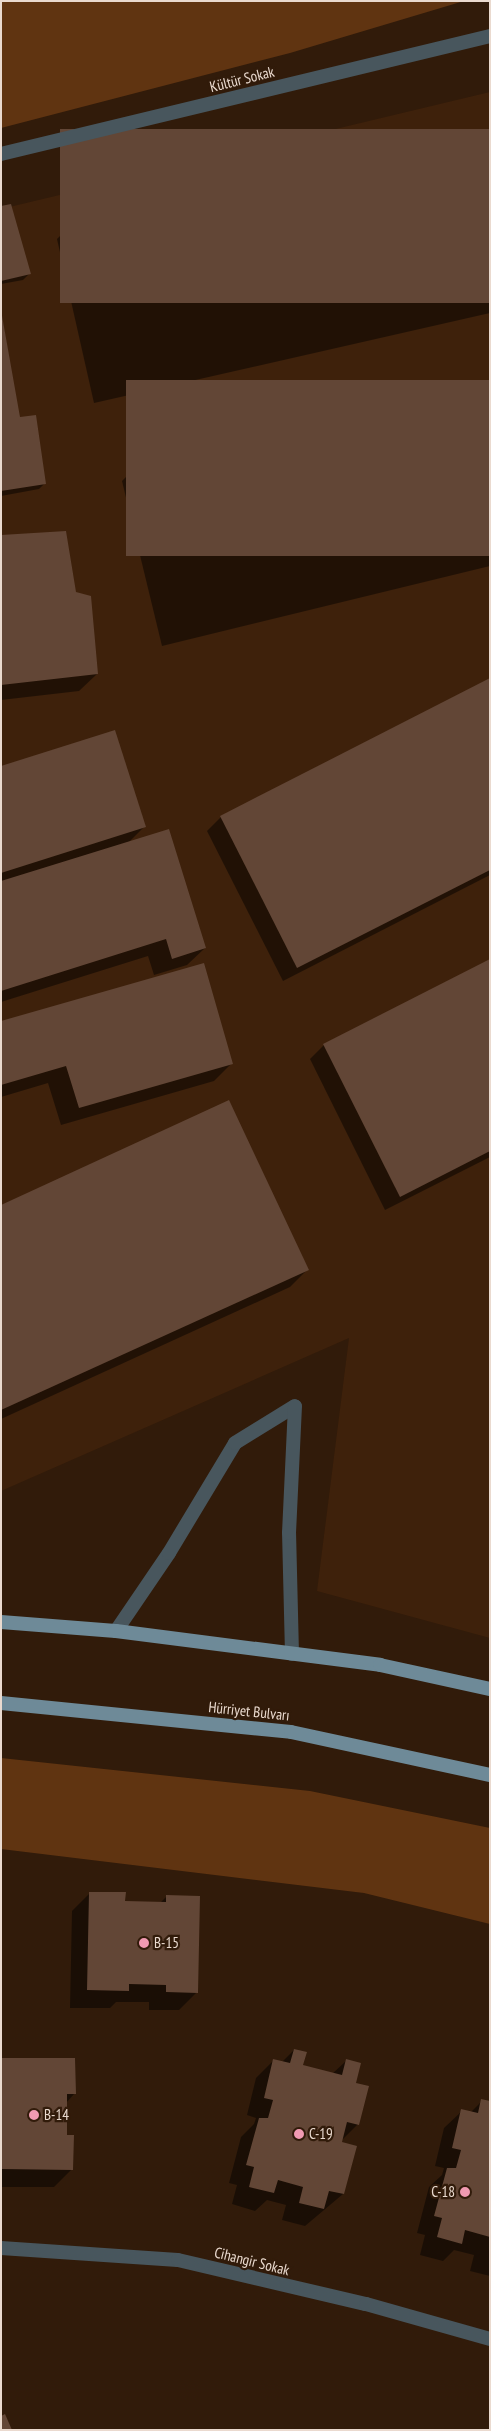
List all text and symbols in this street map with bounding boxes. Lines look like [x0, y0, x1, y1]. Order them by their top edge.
street label: Kültür Sokak [208, 62, 276, 96]
street label: Hürriyet Bulvarı [208, 1698, 290, 1724]
place label: B-15 [154, 1934, 179, 1952]
marker: B-15 [138, 1937, 150, 1949]
place label: B-14 [44, 2106, 69, 2124]
marker: B-14 [28, 2109, 40, 2121]
place label: C-19 [309, 2125, 333, 2143]
marker: C-19 [293, 2128, 305, 2140]
place label: C-18 [431, 2183, 455, 2201]
marker: C-18 [459, 2186, 471, 2198]
street label: Cihangir Sokak [213, 2243, 291, 2279]

